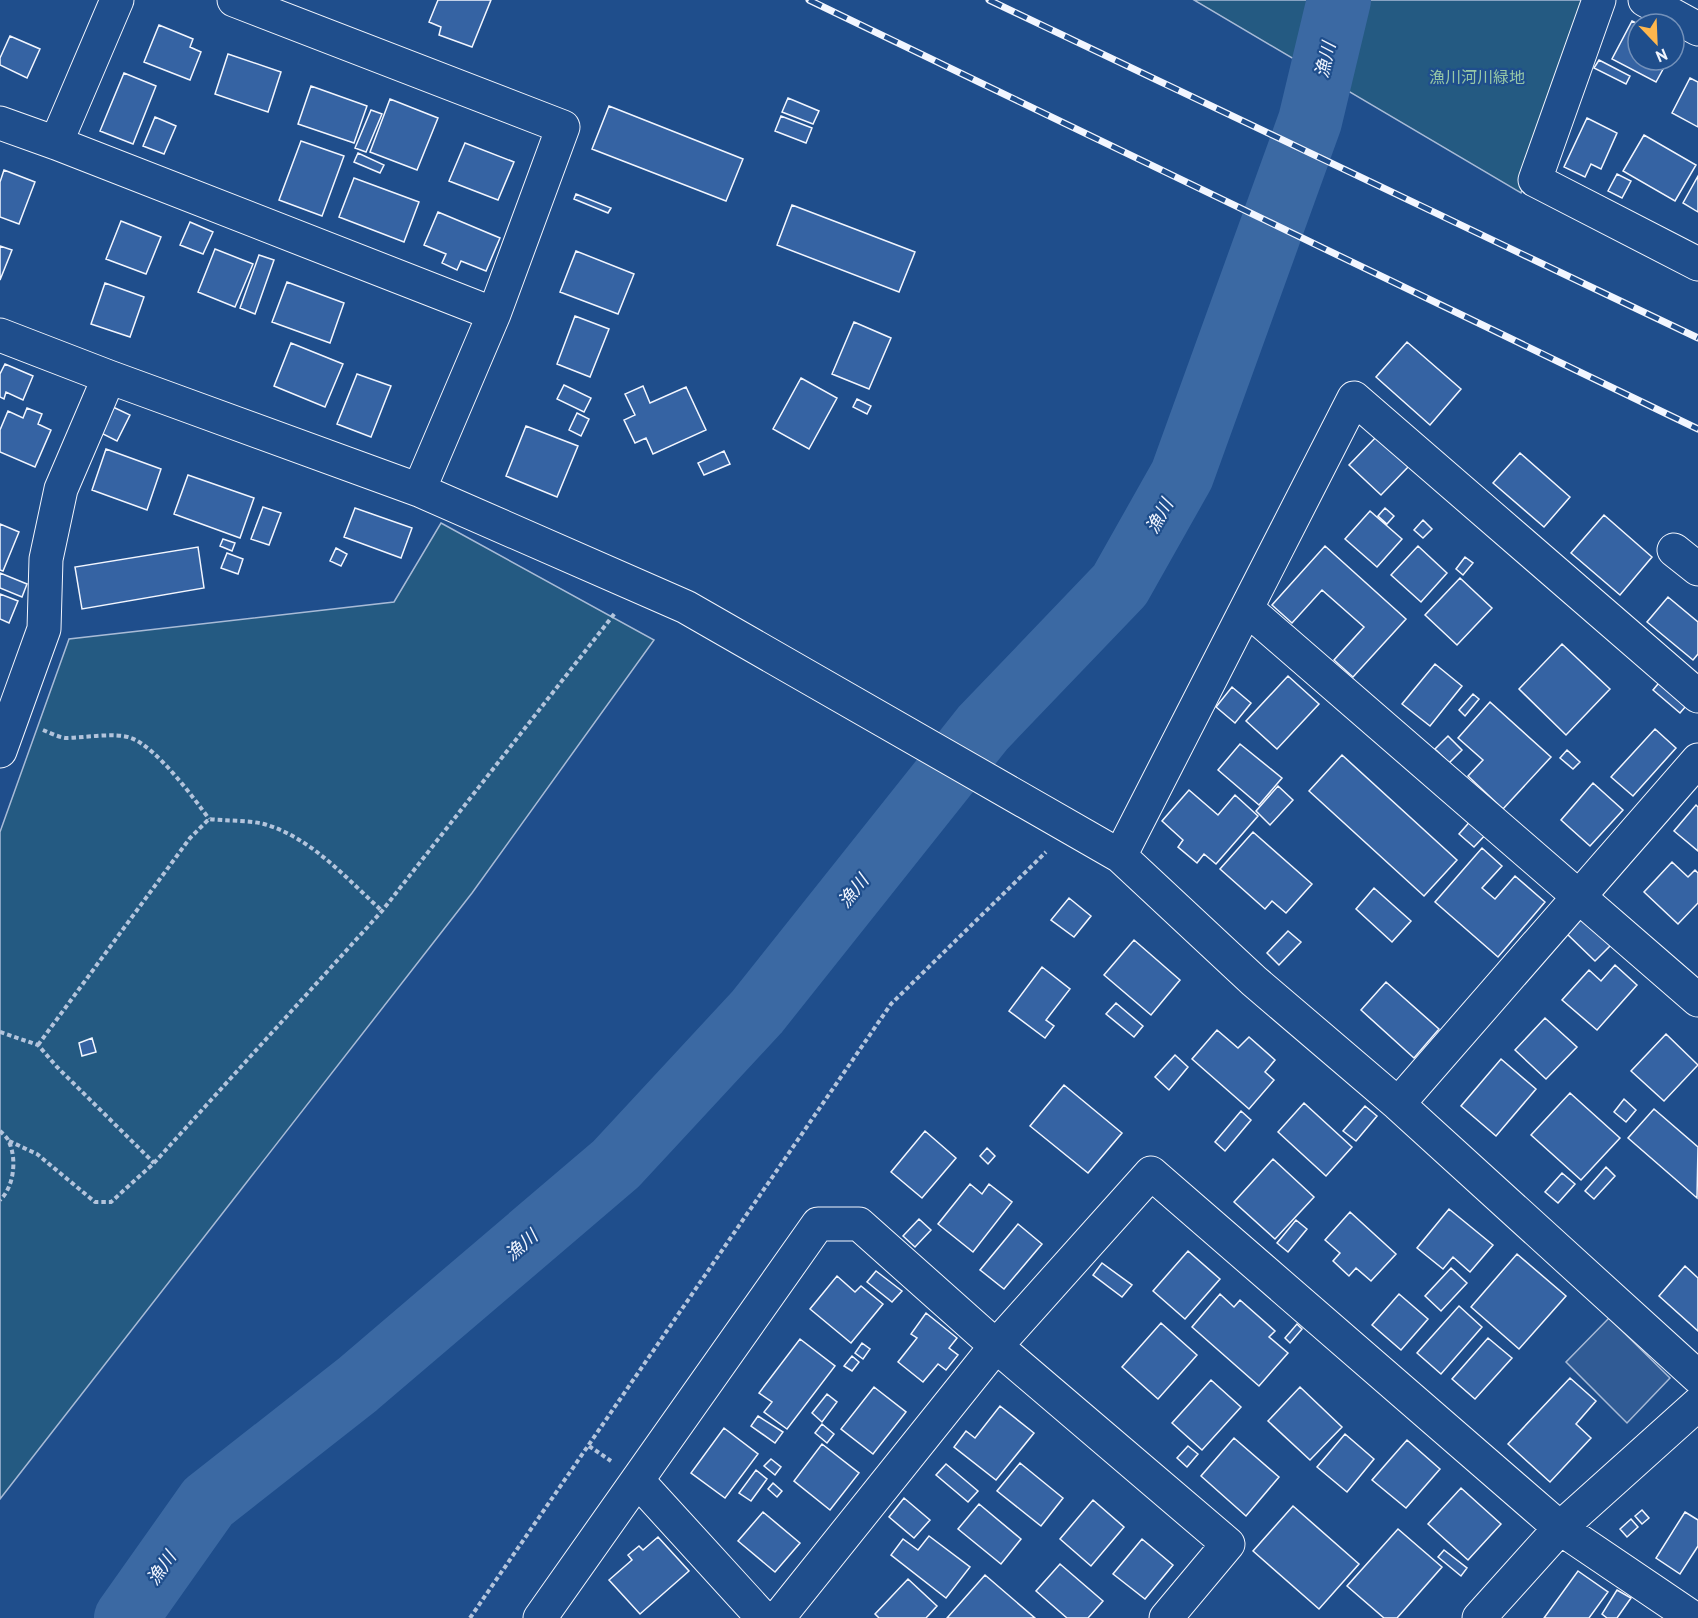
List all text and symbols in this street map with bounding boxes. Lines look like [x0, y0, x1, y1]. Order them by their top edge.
north arrow [1626, 12, 1686, 72]
water label: 漁川 [1310, 38, 1341, 80]
text: N [1653, 45, 1671, 67]
park label: 漁川河川緑地 [1429, 67, 1525, 87]
water label: 漁川 [1140, 493, 1179, 537]
water label: 漁川 [833, 868, 875, 912]
water label: 漁川 [500, 1223, 544, 1265]
water label: 漁川 [141, 1545, 182, 1589]

